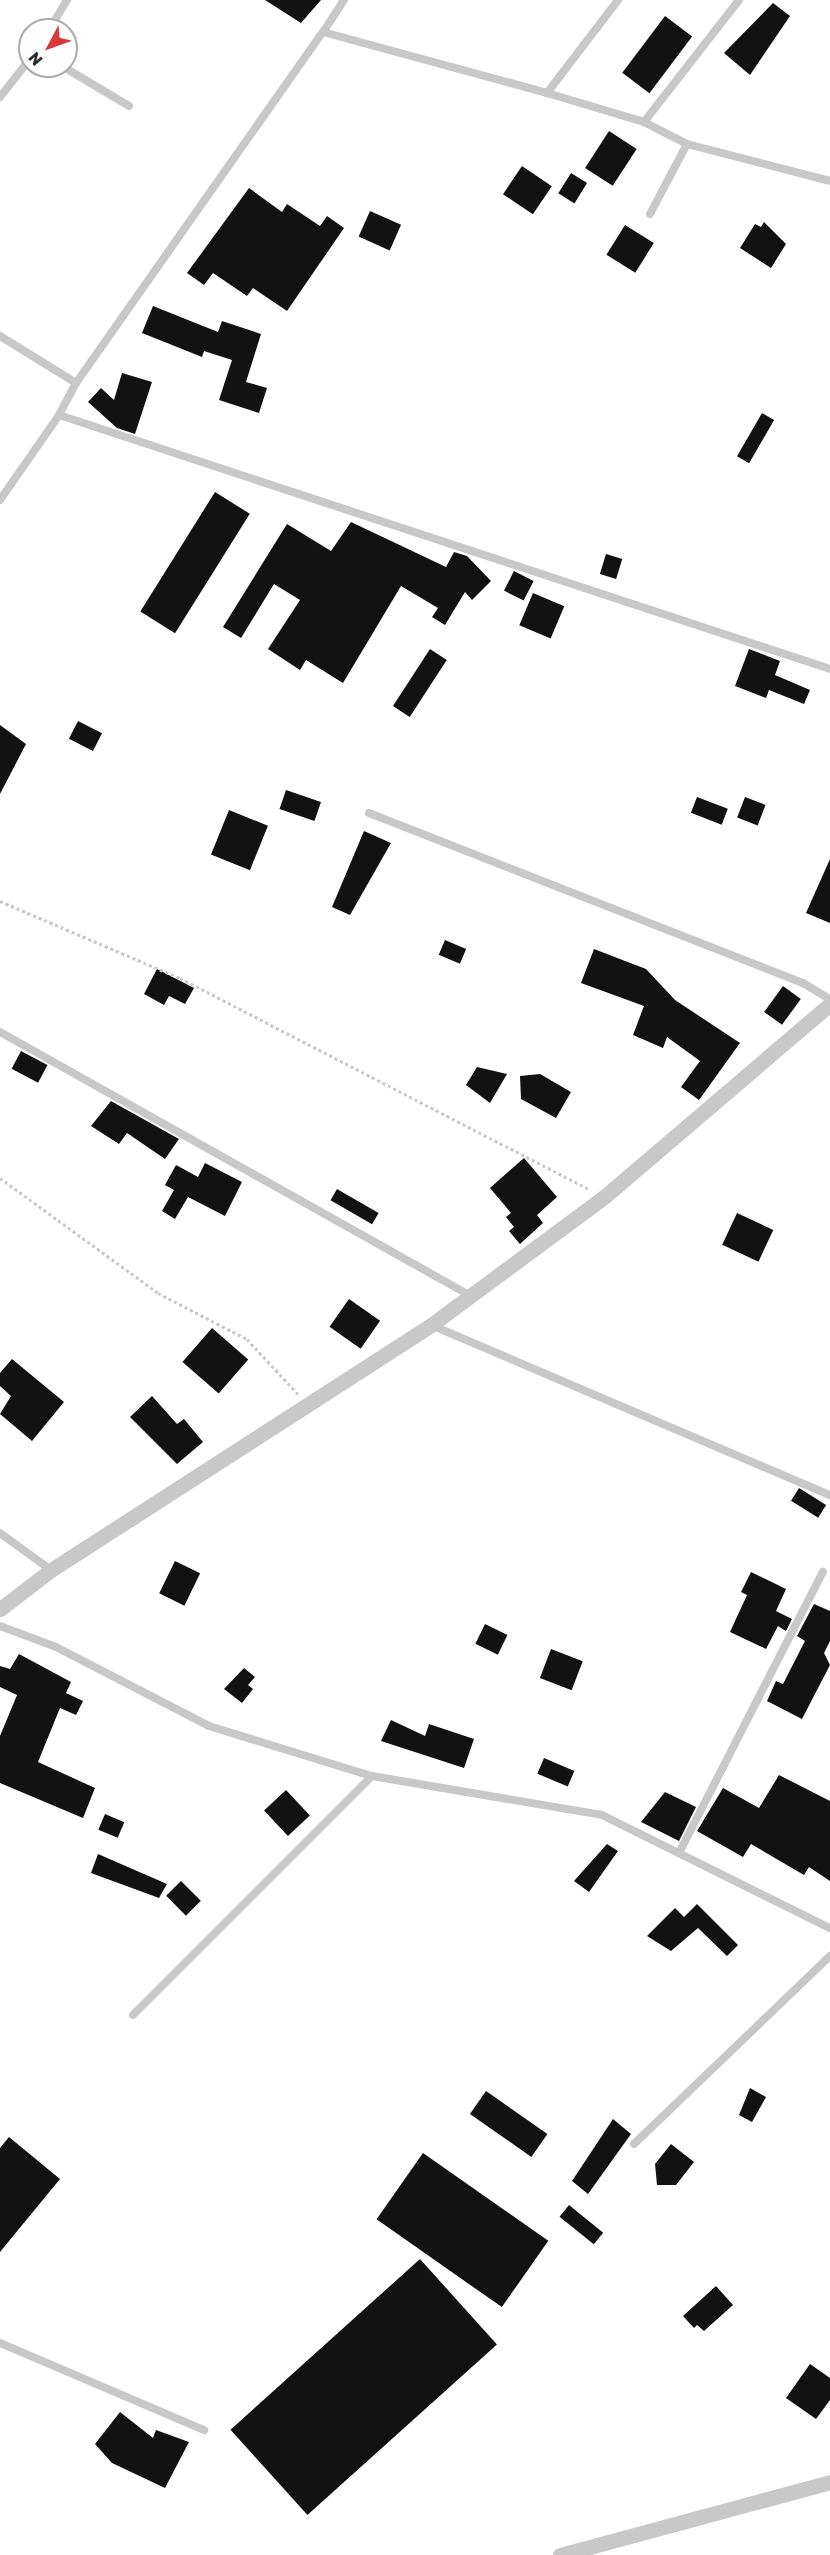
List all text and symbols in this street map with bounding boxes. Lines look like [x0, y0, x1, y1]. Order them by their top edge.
north arrow [18, 18, 78, 78]
text: N [25, 48, 46, 69]

